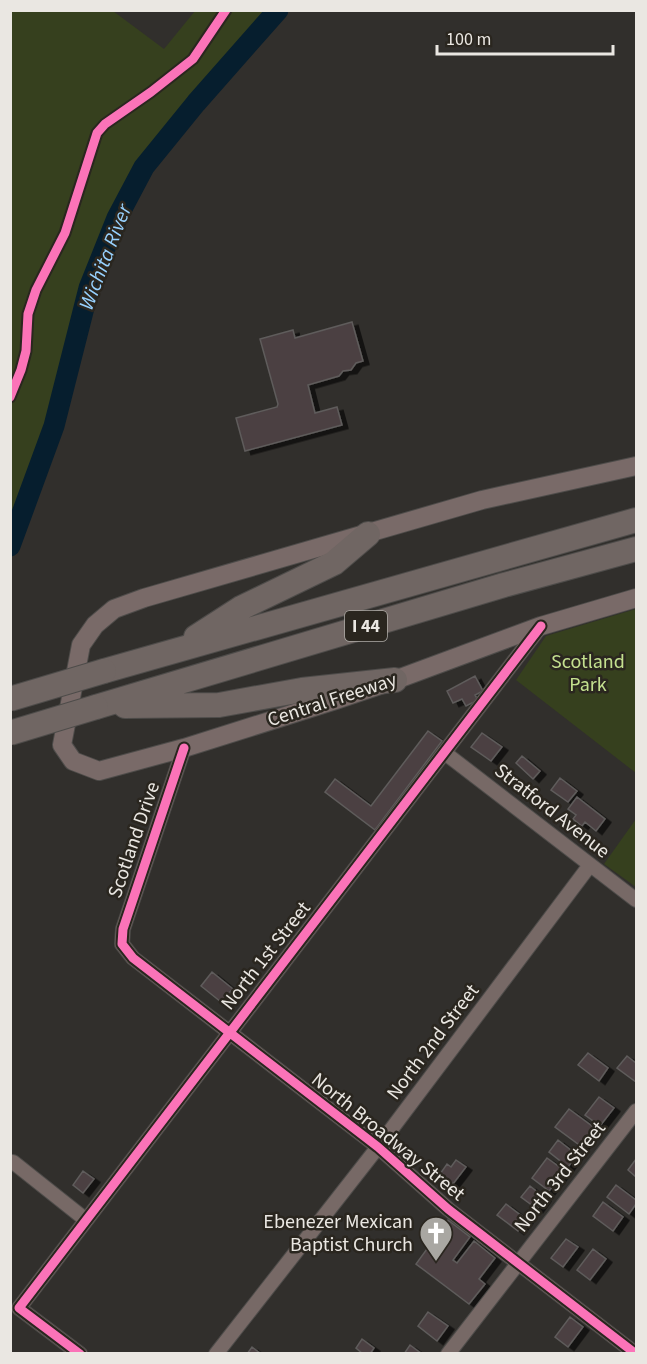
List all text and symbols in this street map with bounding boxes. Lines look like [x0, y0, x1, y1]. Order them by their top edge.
scale bar [437, 18, 612, 56]
text: 100 m [446, 27, 491, 52]
water label: Wichita River [71, 199, 139, 314]
road number: I 44 [345, 611, 387, 641]
park label: Scotland Park [551, 648, 625, 699]
street label: Central Freeway [264, 666, 401, 734]
street label: Stratford Avenue [488, 757, 616, 865]
street label: Scotland Drive [101, 778, 167, 902]
street label: North 1st Street [215, 896, 318, 1016]
street label: North 2nd Street [380, 978, 486, 1106]
street label: North Broadway Street [305, 1066, 471, 1208]
street label: North 3rd Street [508, 1115, 613, 1239]
place label: Ebenezer Mexican Baptist Church [263, 1208, 413, 1259]
church icon: Ebenezer Mexican Baptist Church [418, 1215, 454, 1262]

